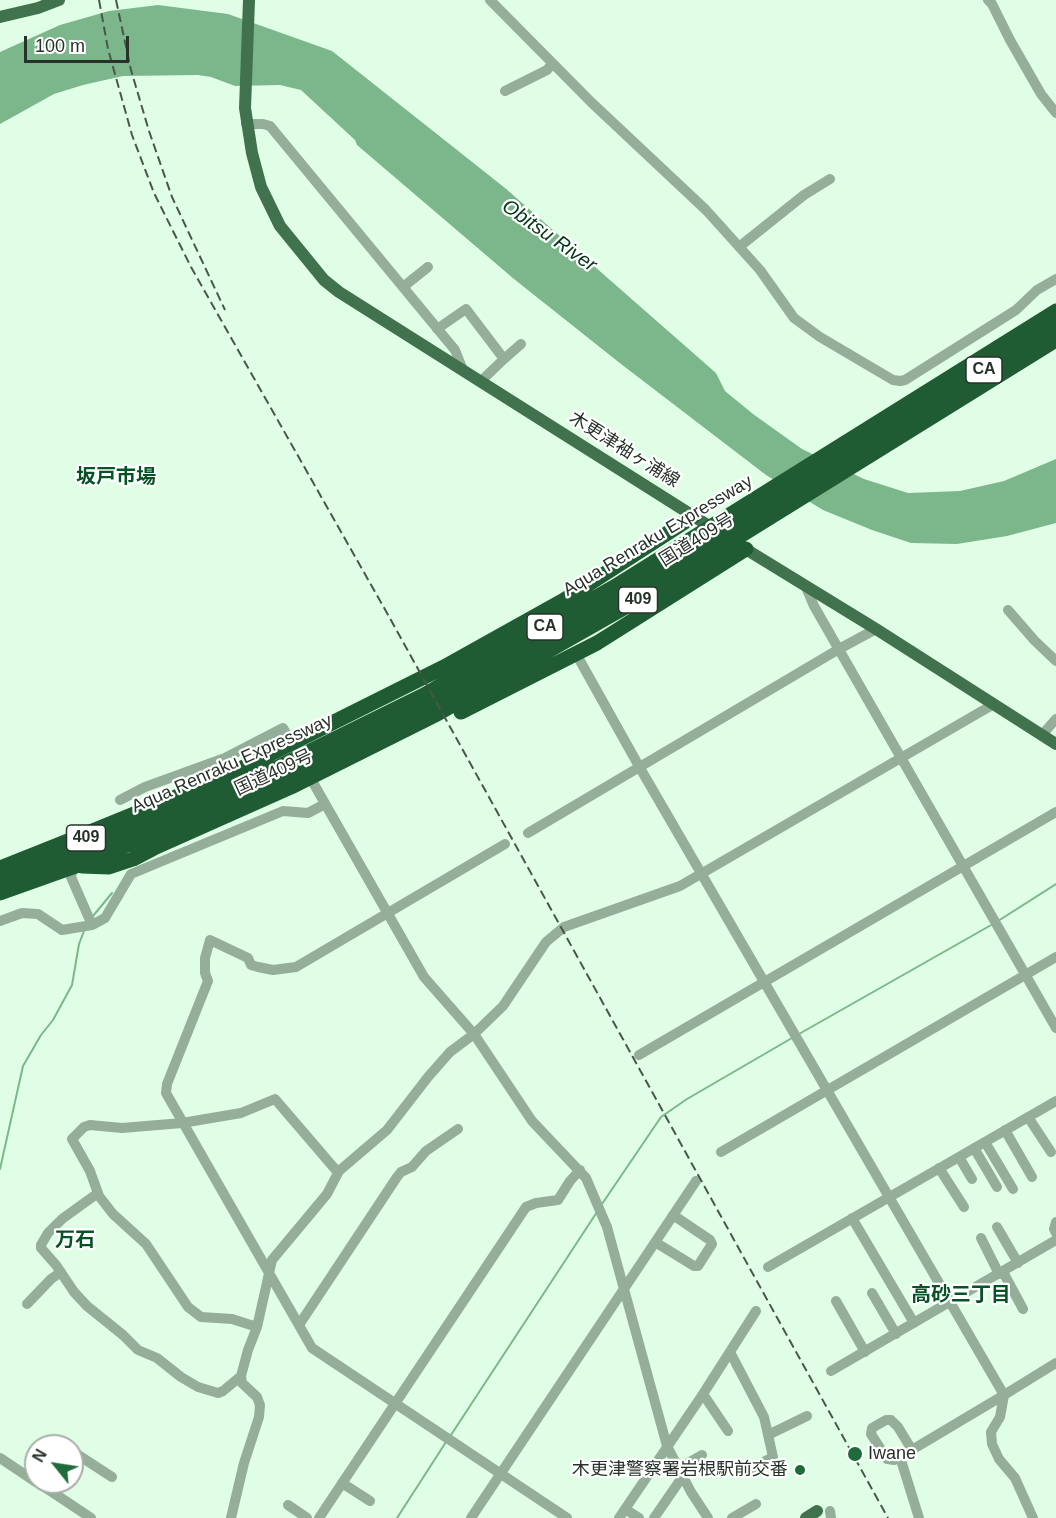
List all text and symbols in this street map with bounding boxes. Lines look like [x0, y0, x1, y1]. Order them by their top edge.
scale bar [27, 24, 132, 62]
text: 100 m [35, 36, 85, 56]
water label: Obitsu River [497, 195, 601, 277]
road number: CA [966, 357, 1002, 383]
street label: 木更津袖ヶ浦線 [565, 407, 683, 493]
district label: 坂戸市場 [76, 465, 156, 489]
street label: Aqua Renraku Expressway [559, 471, 757, 601]
street label: 国道409号 [656, 509, 738, 571]
road number: 409 [618, 587, 658, 613]
road number: CA [527, 614, 563, 640]
street label: Aqua Renraku Expressway [128, 710, 336, 818]
street label: 国道409号 [231, 745, 317, 801]
road number: 409 [66, 825, 106, 851]
district label: 万石 [55, 1228, 95, 1252]
district label: 高砂三丁目 [911, 1283, 1011, 1307]
north arrow [24, 1434, 84, 1494]
place label: Iwane [868, 1443, 916, 1465]
marker: Iwane [846, 1445, 864, 1463]
text: N [29, 1446, 50, 1465]
place label: 木更津警察署岩根駅前交番 [572, 1459, 788, 1481]
marker: 木更津警察署岩根駅前交番 [793, 1463, 807, 1477]

